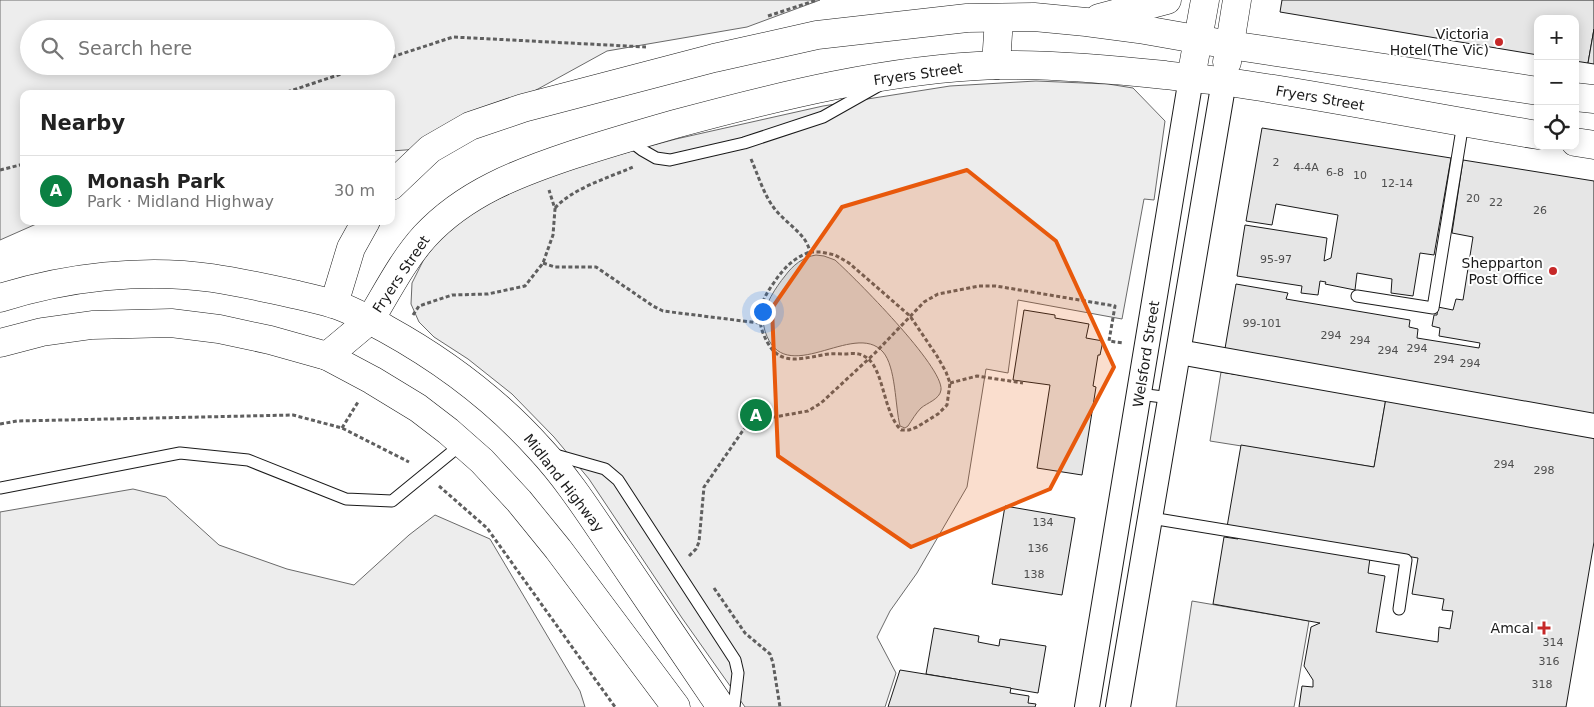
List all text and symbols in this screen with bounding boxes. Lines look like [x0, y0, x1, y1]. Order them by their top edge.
map controls [1534, 15, 1579, 150]
button: + [1534, 15, 1579, 60]
search box [20, 20, 395, 75]
place label: Victoria Hotel(The Vic) [1390, 26, 1489, 58]
icon: search [38, 34, 66, 62]
marker: Victoria Hotel(The Vic) [1493, 36, 1505, 48]
text: Search here [78, 37, 192, 59]
street label: Fryers Street [872, 60, 964, 88]
button: − [1534, 60, 1579, 105]
street label: Fryers Street [1274, 82, 1366, 114]
button: locate [1534, 105, 1579, 150]
text: Nearby [40, 111, 125, 135]
house number: 2 [1273, 156, 1280, 169]
house number: 4-4A [1293, 161, 1319, 174]
house number: 6-8 [1326, 166, 1344, 179]
house number: 10 [1353, 169, 1367, 182]
text: Monash Park [87, 170, 225, 192]
house number: 12-14 [1381, 177, 1413, 190]
text: A [50, 181, 62, 200]
text: 30 m [334, 181, 375, 200]
text: Park · Midland Highway [87, 192, 274, 211]
house number: 20 [1466, 192, 1480, 205]
house number: 22 [1489, 196, 1503, 209]
house number: 26 [1533, 204, 1547, 217]
street label: Fryers Street [369, 232, 433, 316]
house number: 95-97 [1260, 253, 1292, 266]
place label: Shepparton Post Office [1462, 255, 1543, 287]
marker: Shepparton Post Office [1547, 265, 1559, 277]
your location [750, 299, 776, 325]
street label: Welsford Street [1130, 299, 1162, 408]
house number: 99-101 [1243, 317, 1281, 330]
house number: 294 [1321, 329, 1342, 342]
house number: 294 [1350, 334, 1371, 347]
house number: 294 [1407, 342, 1428, 355]
house number: 294 [1378, 344, 1399, 357]
house number: 294 [1434, 353, 1455, 366]
house number: 294 [1460, 357, 1481, 370]
pin: A [740, 396, 772, 434]
street label: Midland Highway [521, 431, 607, 535]
house number: 294 [1494, 458, 1515, 471]
house number: 298 [1534, 464, 1555, 477]
house number: 134 [1033, 516, 1054, 529]
house number: 136 [1028, 542, 1049, 555]
house number: 138 [1024, 568, 1045, 581]
place label: Amcal [1491, 620, 1534, 636]
marker: Amcal [1538, 622, 1550, 634]
house number: 314 [1543, 636, 1564, 649]
house number: 316 [1539, 655, 1560, 668]
house number: 318 [1532, 678, 1553, 691]

